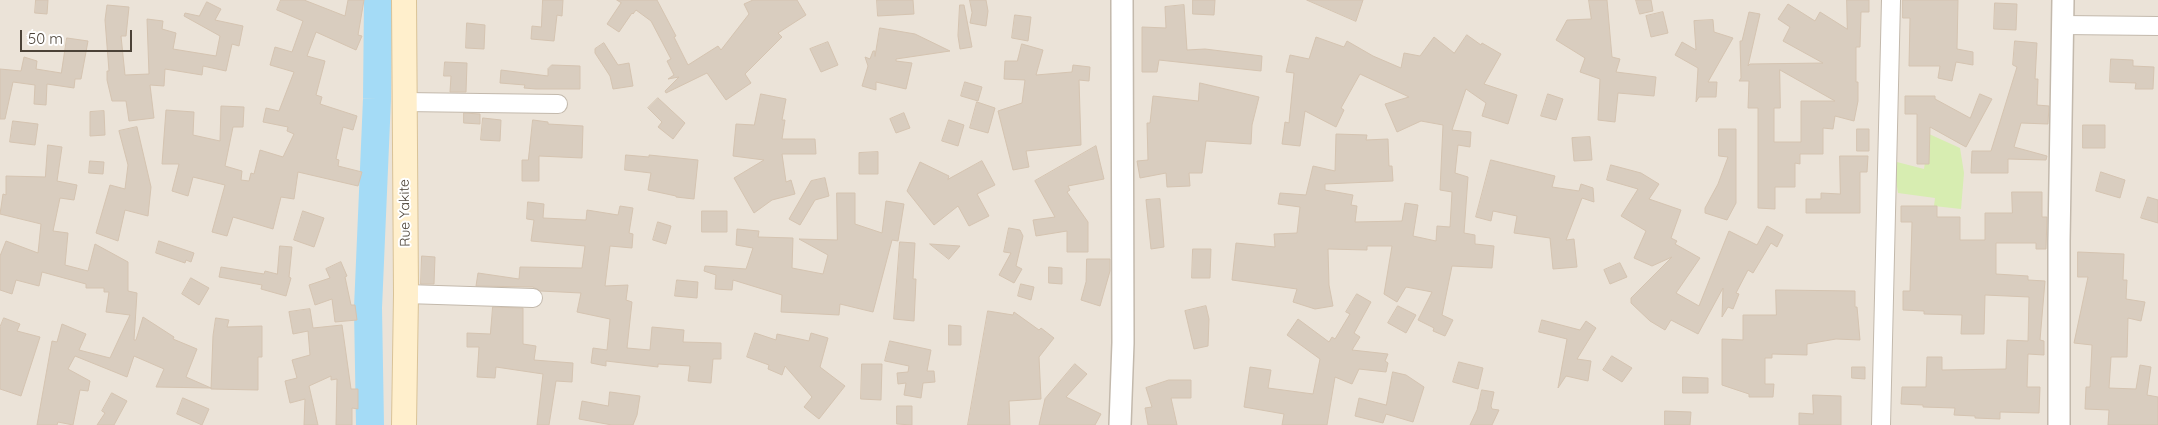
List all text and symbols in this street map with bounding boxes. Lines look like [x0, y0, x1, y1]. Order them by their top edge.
scale bar [22, 20, 135, 52]
text: 50 m [28, 29, 63, 48]
street label: Rue Yakite [396, 179, 414, 247]

